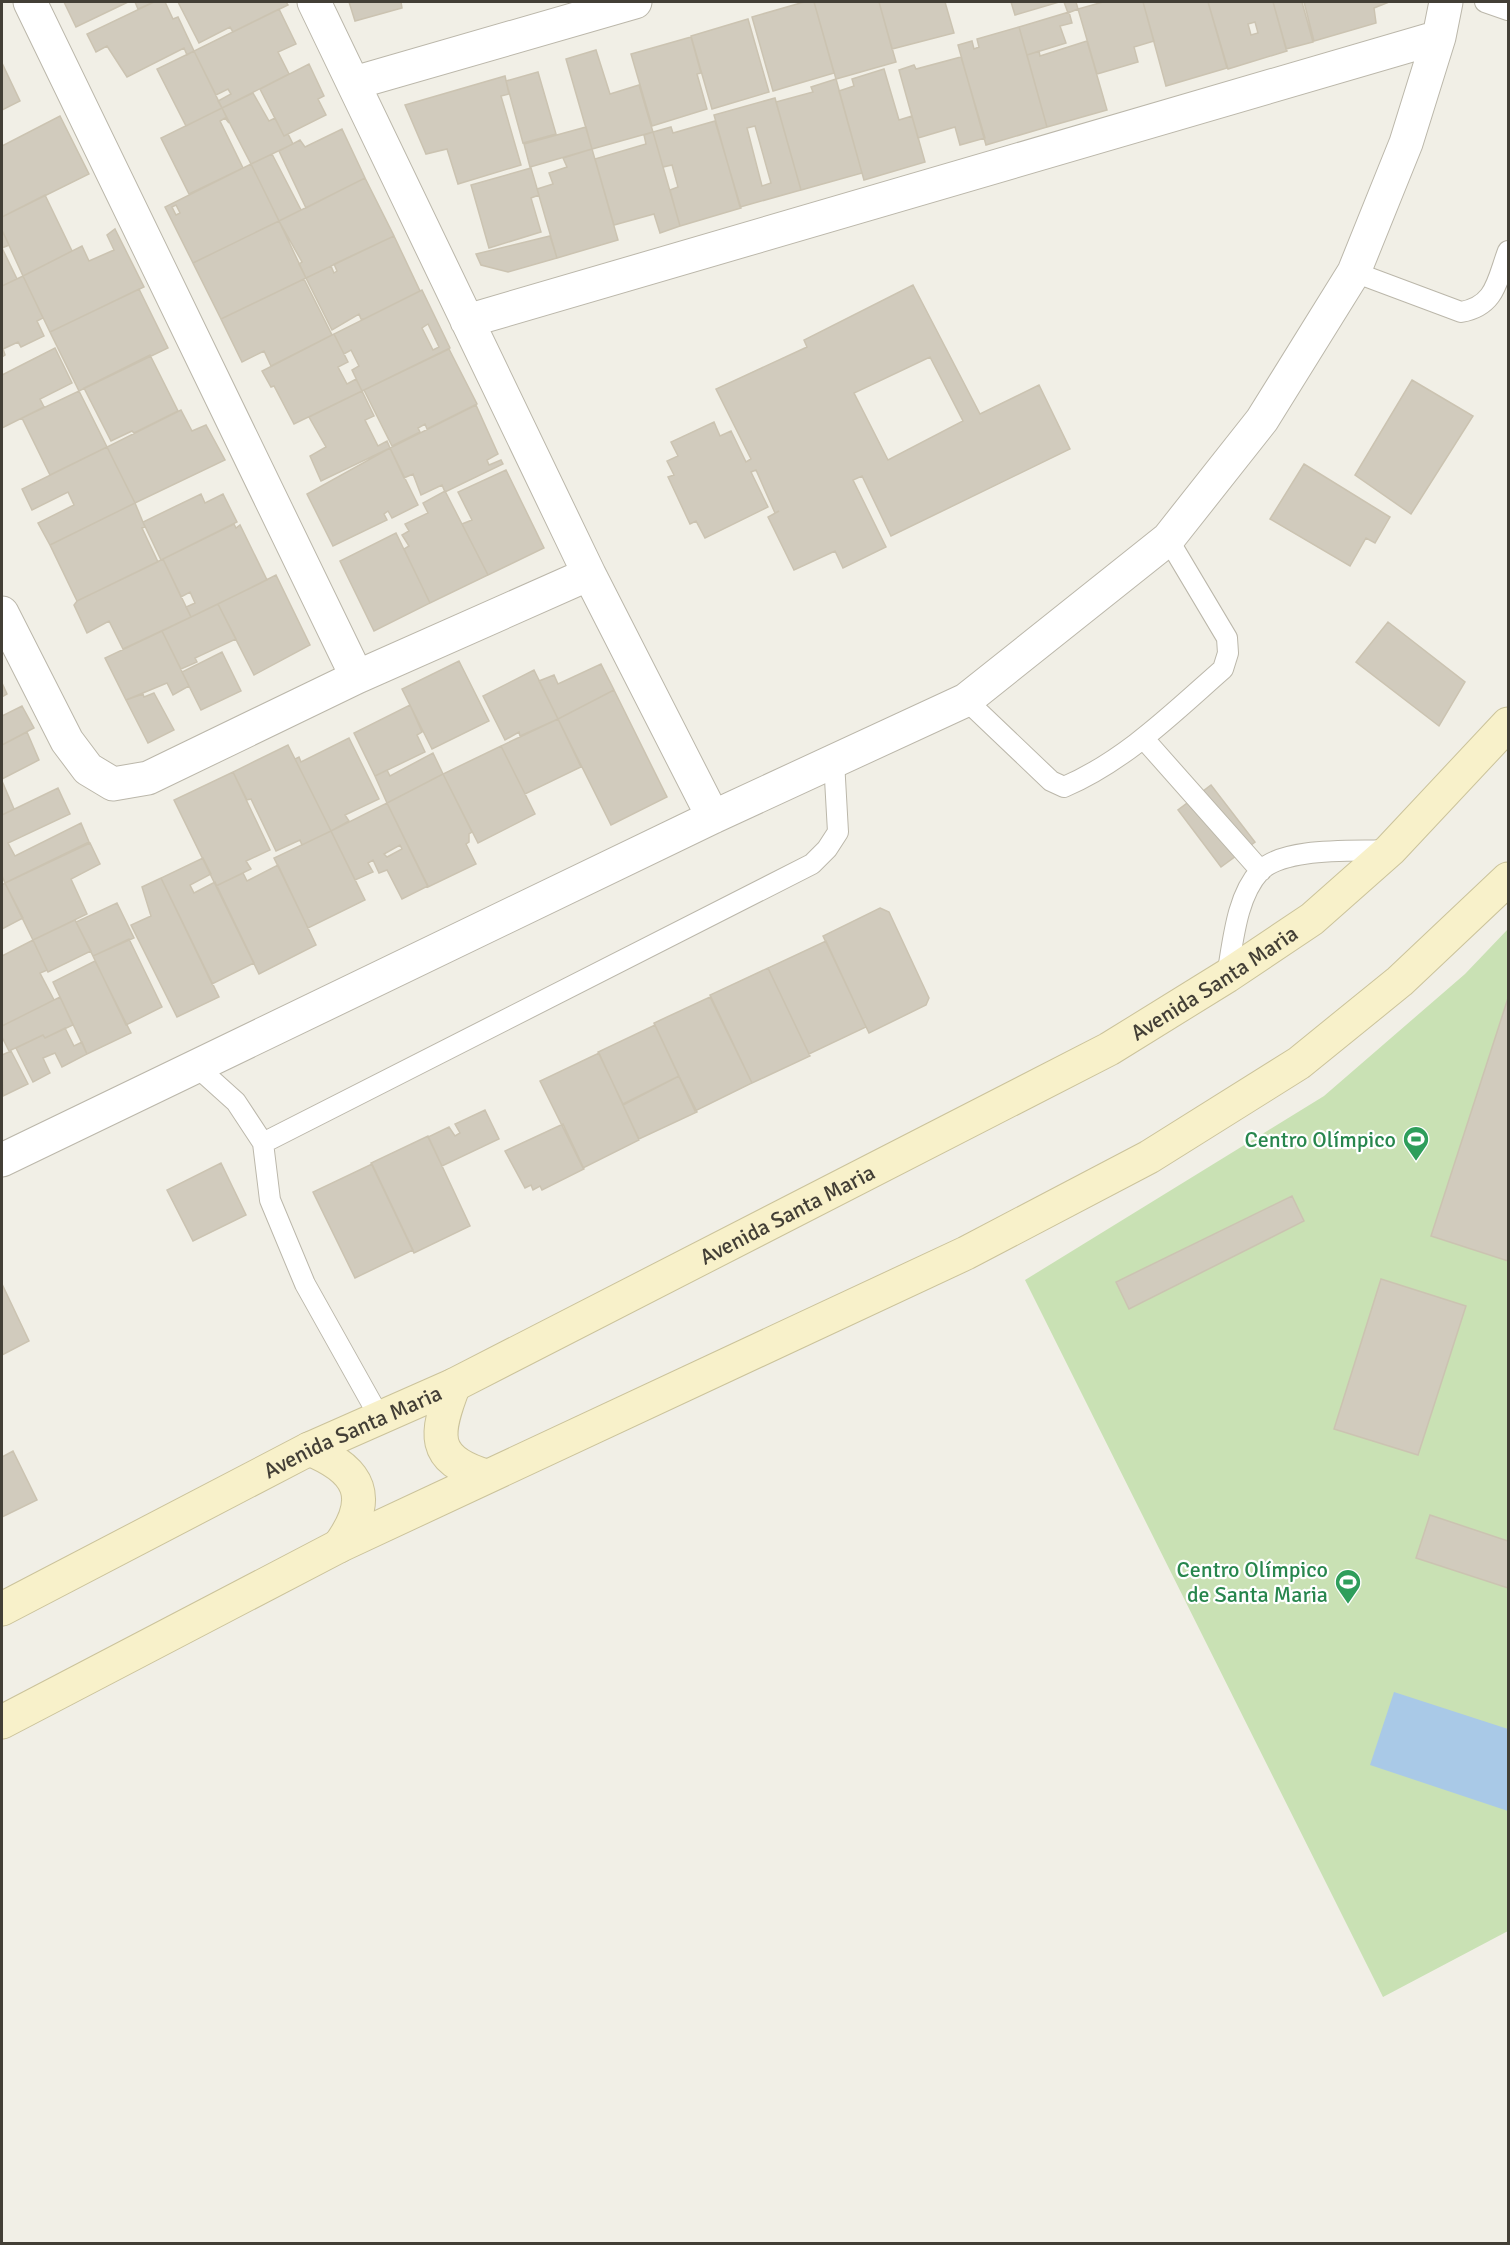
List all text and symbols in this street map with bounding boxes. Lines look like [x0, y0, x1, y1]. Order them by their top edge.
street label: Avenida Santa Maria [1125, 919, 1303, 1046]
sports icon: Centro Olímpico [1401, 1124, 1431, 1162]
place label: Centro Olímpico [1245, 1126, 1396, 1153]
street label: Avenida Santa Maria [695, 1158, 879, 1270]
street label: Avenida Santa Maria [259, 1379, 446, 1484]
place label: Centro Olímpico de Santa Maria [1177, 1556, 1328, 1608]
sports icon: Centro Olímpico de Santa Maria [1333, 1567, 1363, 1605]

